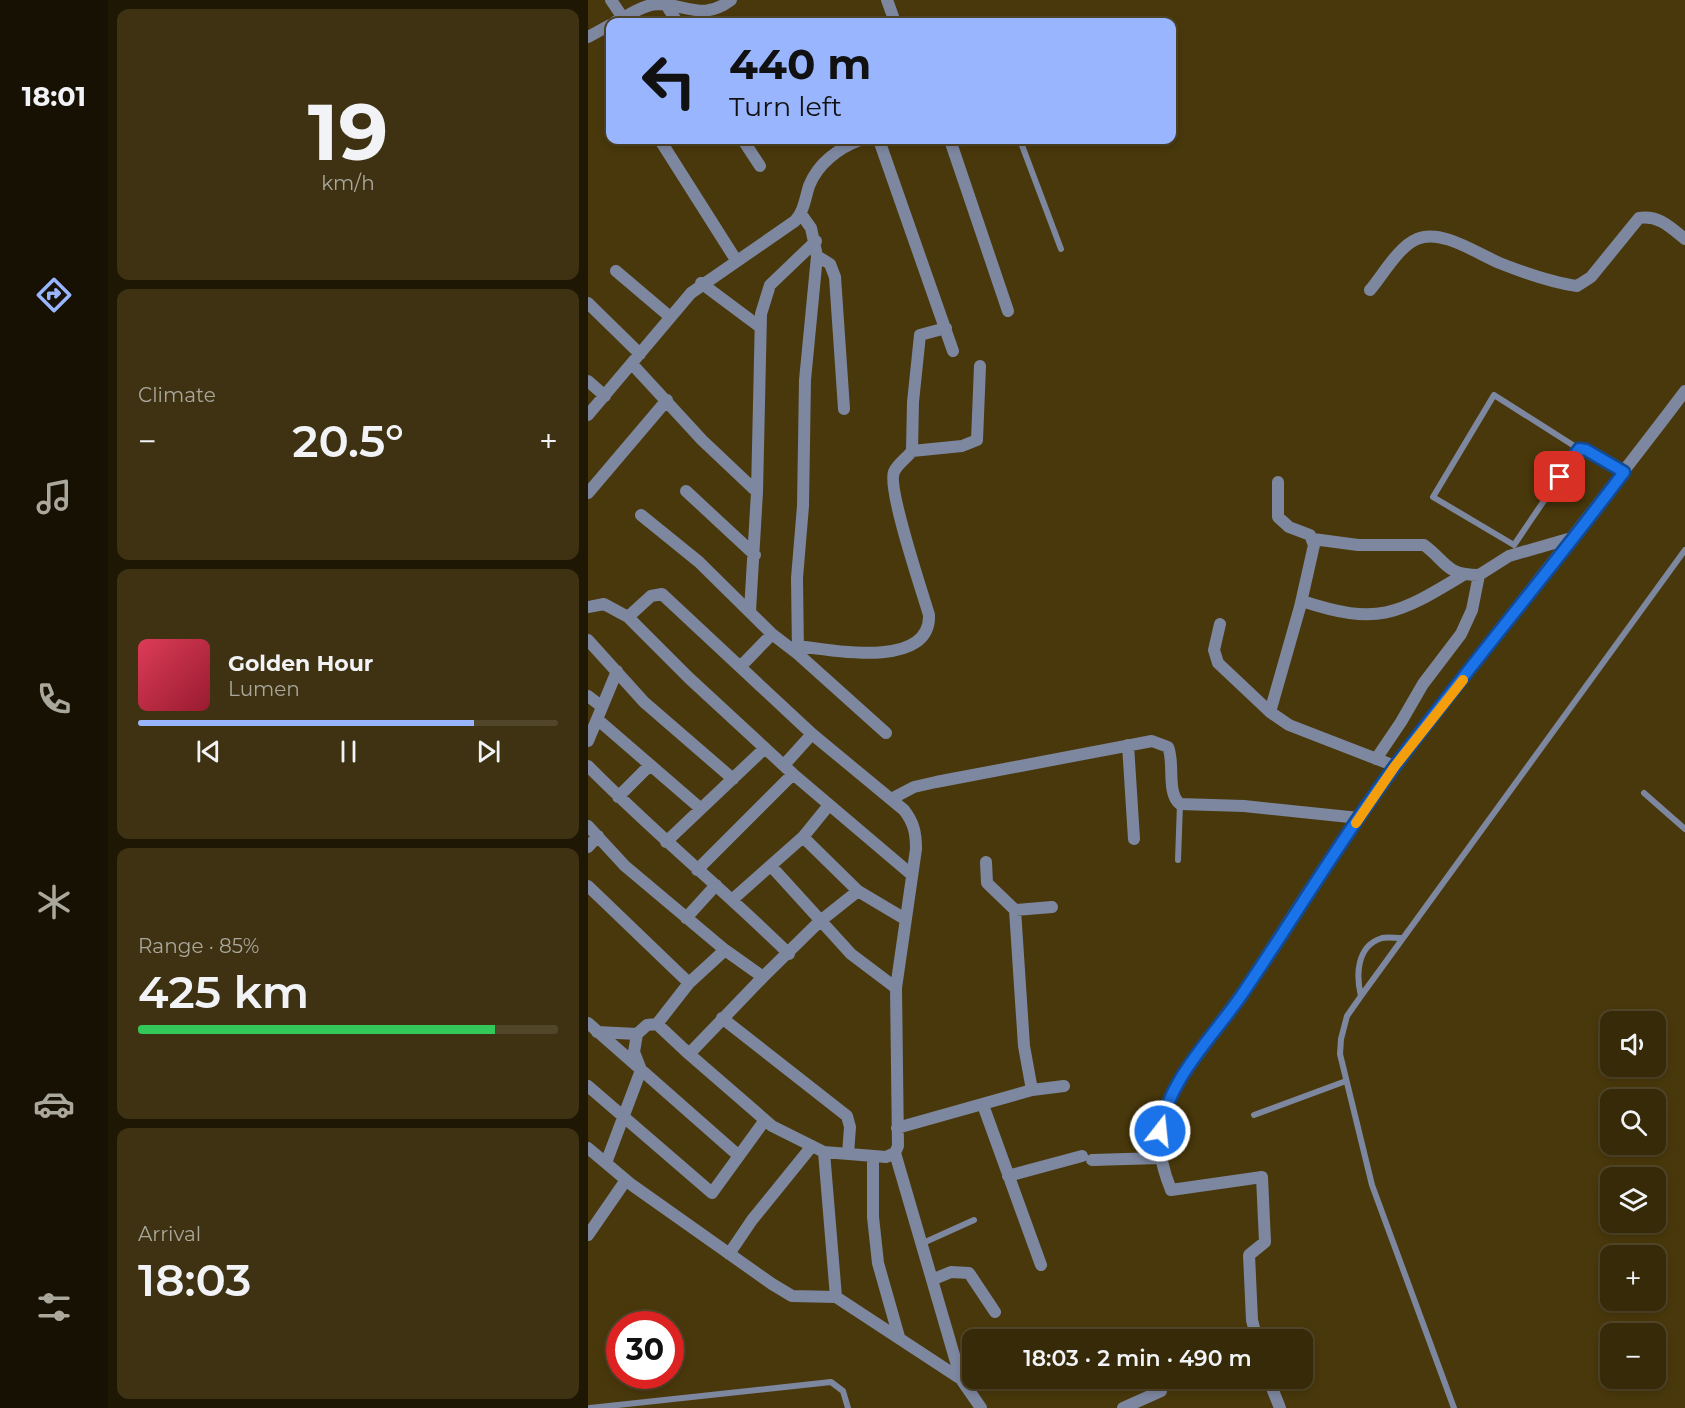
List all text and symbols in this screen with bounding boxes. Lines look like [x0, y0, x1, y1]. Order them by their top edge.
text: 440 m [729, 38, 871, 90]
icon: left [630, 42, 708, 120]
text: 18:01 [22, 80, 86, 113]
text: 19 [308, 84, 388, 180]
text: Turn left [729, 90, 842, 123]
text: km/h [321, 171, 375, 195]
icon: directions [33, 274, 75, 316]
text: Climate [138, 383, 216, 407]
text: 20.5° [292, 413, 404, 468]
text: − [138, 421, 157, 461]
text: + [539, 421, 558, 461]
pin [1534, 451, 1585, 502]
icon: arrive [1543, 460, 1576, 493]
icon: music [33, 476, 75, 518]
text: Golden Hour [228, 650, 373, 677]
text: Lumen [228, 677, 300, 701]
icon: phone [33, 678, 75, 720]
icon: previous [192, 735, 225, 768]
icon: pause [332, 735, 365, 768]
icon: next [472, 735, 505, 768]
icon: climate [33, 881, 75, 923]
text: Range · 85% [138, 934, 259, 958]
text: 425 km [138, 964, 309, 1019]
map controls [1600, 1011, 1666, 1389]
button: sound [1600, 1011, 1666, 1077]
icon: car [33, 1083, 75, 1125]
button: search [1600, 1089, 1666, 1155]
position arrow [1128, 1099, 1192, 1163]
button: layers [1600, 1167, 1666, 1233]
text: Arrival [138, 1222, 201, 1246]
button: + [1600, 1245, 1666, 1311]
text: 18:03 [138, 1252, 252, 1307]
icon: filters [33, 1286, 75, 1328]
speed limit sign: 30 [606, 1311, 684, 1389]
button: − [1600, 1323, 1666, 1389]
text: 18:03 · 2 min · 490 m [1023, 1345, 1252, 1372]

